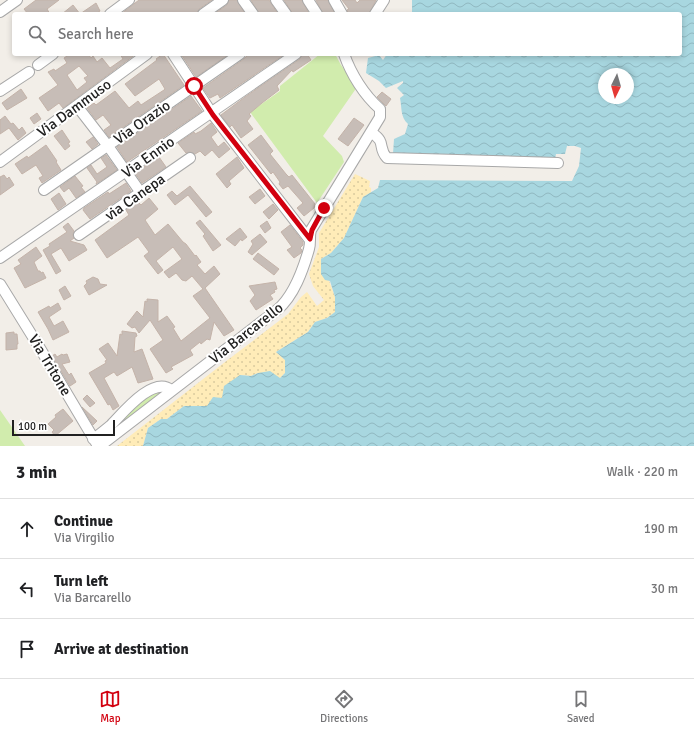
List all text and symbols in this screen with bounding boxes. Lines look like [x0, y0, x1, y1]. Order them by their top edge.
search box [12, 12, 682, 56]
icon: search [26, 23, 48, 45]
text: Search here [58, 25, 134, 43]
north arrow [598, 68, 634, 104]
street label: Via Dammuso [33, 75, 115, 141]
route start [185, 77, 203, 95]
street label: Via Orazio [110, 96, 174, 148]
street label: Via Ennio [118, 132, 178, 182]
street label: via Canepa [101, 170, 169, 224]
route end [315, 199, 333, 217]
street label: Via Barcarello [205, 298, 287, 368]
street label: Via Tritone [25, 331, 75, 399]
scale bar [12, 418, 115, 437]
text: 100 m [18, 420, 47, 433]
text: 3 min [16, 462, 57, 483]
text: Walk · 220 m [607, 464, 678, 480]
text: Continue [54, 512, 113, 530]
icon: ahead [16, 518, 38, 540]
text: 190 m [644, 521, 678, 537]
text: Via Virgilio [54, 530, 114, 546]
text: Turn left [54, 572, 108, 590]
icon: left [16, 578, 38, 600]
text: 30 m [651, 581, 678, 597]
text: Via Barcarello [54, 590, 131, 606]
icon: arrive [16, 638, 38, 660]
text: Arrive at destination [54, 640, 189, 658]
tab: Map [99, 688, 121, 725]
tab: Directions [320, 688, 368, 725]
tab: Saved [567, 688, 595, 725]

